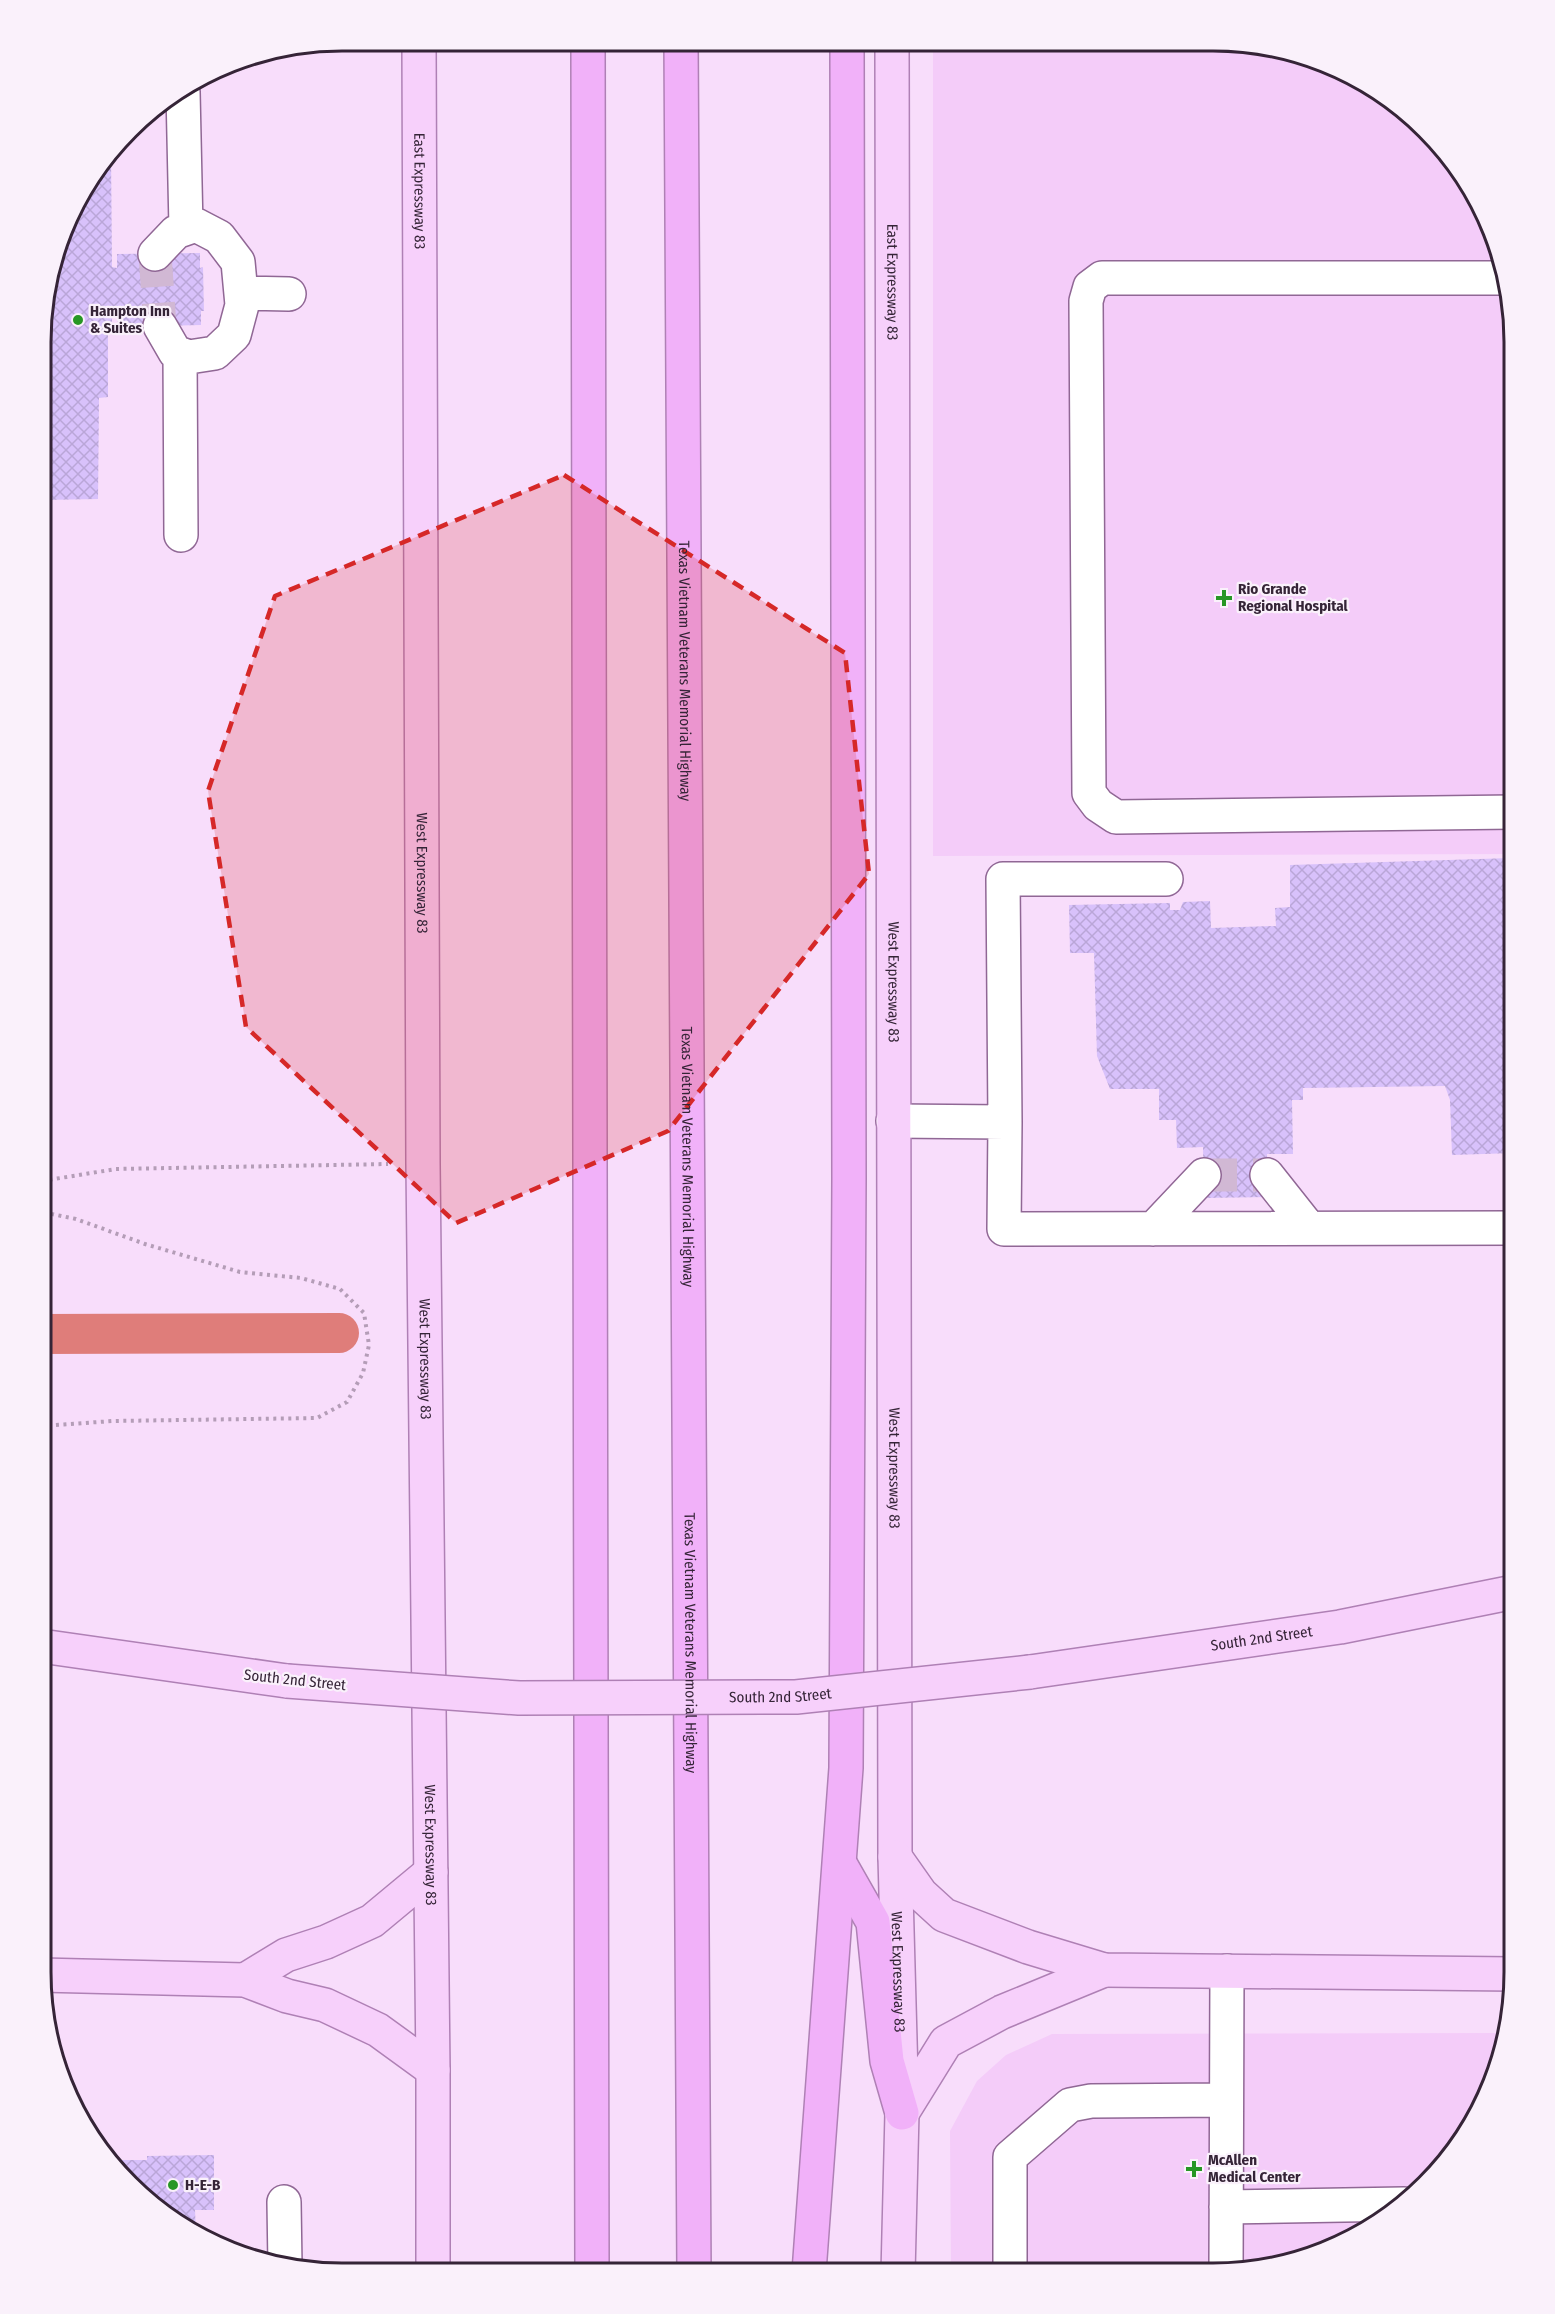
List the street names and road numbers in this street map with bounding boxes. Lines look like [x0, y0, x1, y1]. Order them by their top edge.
street label: East Expressway 83 [410, 133, 429, 250]
street label: East Expressway 83 [883, 224, 901, 341]
street label: Texas Vietnam Veterans Memorial Highway [675, 541, 694, 802]
street label: West Expressway 83 [413, 812, 431, 934]
street label: West Expressway 83 [884, 921, 903, 1043]
street label: Texas Vietnam Veterans Memorial Highway [678, 1027, 697, 1288]
street label: West Expressway 83 [415, 1298, 435, 1420]
street label: West Expressway 83 [885, 1407, 903, 1529]
street label: Texas Vietnam Veterans Memorial Highway [681, 1513, 700, 1774]
street label: South 2nd Street [1210, 1622, 1314, 1655]
street label: South 2nd Street [243, 1666, 347, 1694]
street label: South 2nd Street [729, 1684, 833, 1706]
street label: West Expressway 83 [421, 1784, 440, 1906]
street label: West Expressway 83 [887, 1911, 909, 2033]

